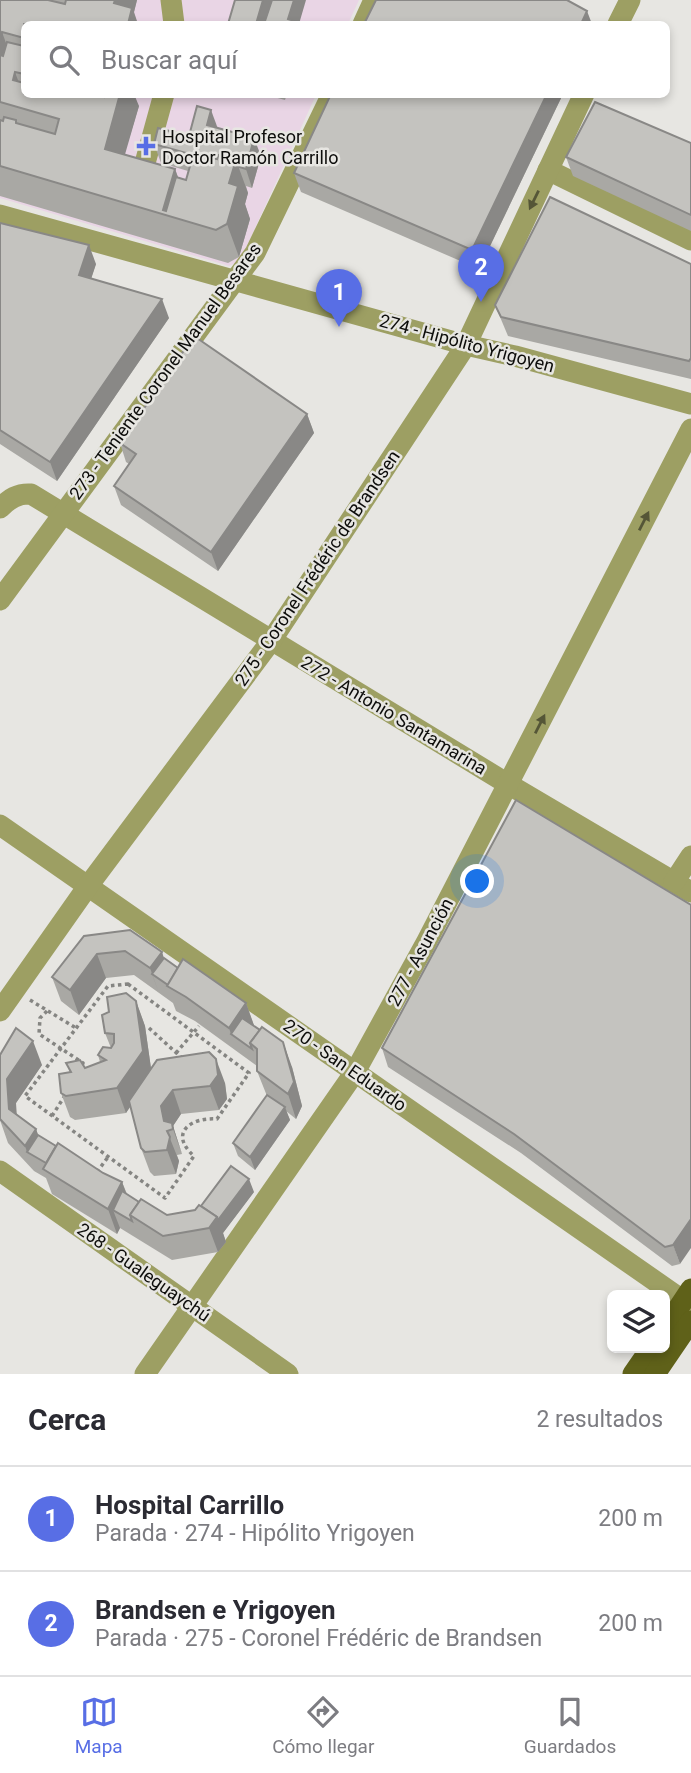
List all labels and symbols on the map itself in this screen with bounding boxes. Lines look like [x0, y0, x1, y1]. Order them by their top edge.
place label: Hospital Profesor Doctor Ramón Carrillo [162, 126, 338, 168]
marker: Hospital Profesor Doctor Ramón Carrillo [136, 136, 156, 156]
one-way arrow [528, 190, 539, 210]
street label: 273 - Teniente Coronel Manuel Besares [65, 239, 265, 503]
pin: 2 [458, 244, 504, 302]
pin: 1 [316, 269, 362, 327]
street label: 274 - Hipólito Yrigoyen [377, 310, 557, 376]
street label: 275 - Coronel Frédéric de Brandsen [230, 446, 404, 690]
one-way arrow [638, 511, 649, 531]
street label: 272 - Antonio Santamarina [297, 651, 491, 779]
one-way arrow [533, 713, 545, 733]
your location [460, 864, 494, 898]
street label: 277 - Asunción [383, 894, 457, 1010]
street label: 270 - San Eduardo [279, 1015, 411, 1115]
street label: 268 - Gualeguaychú [73, 1218, 215, 1326]

